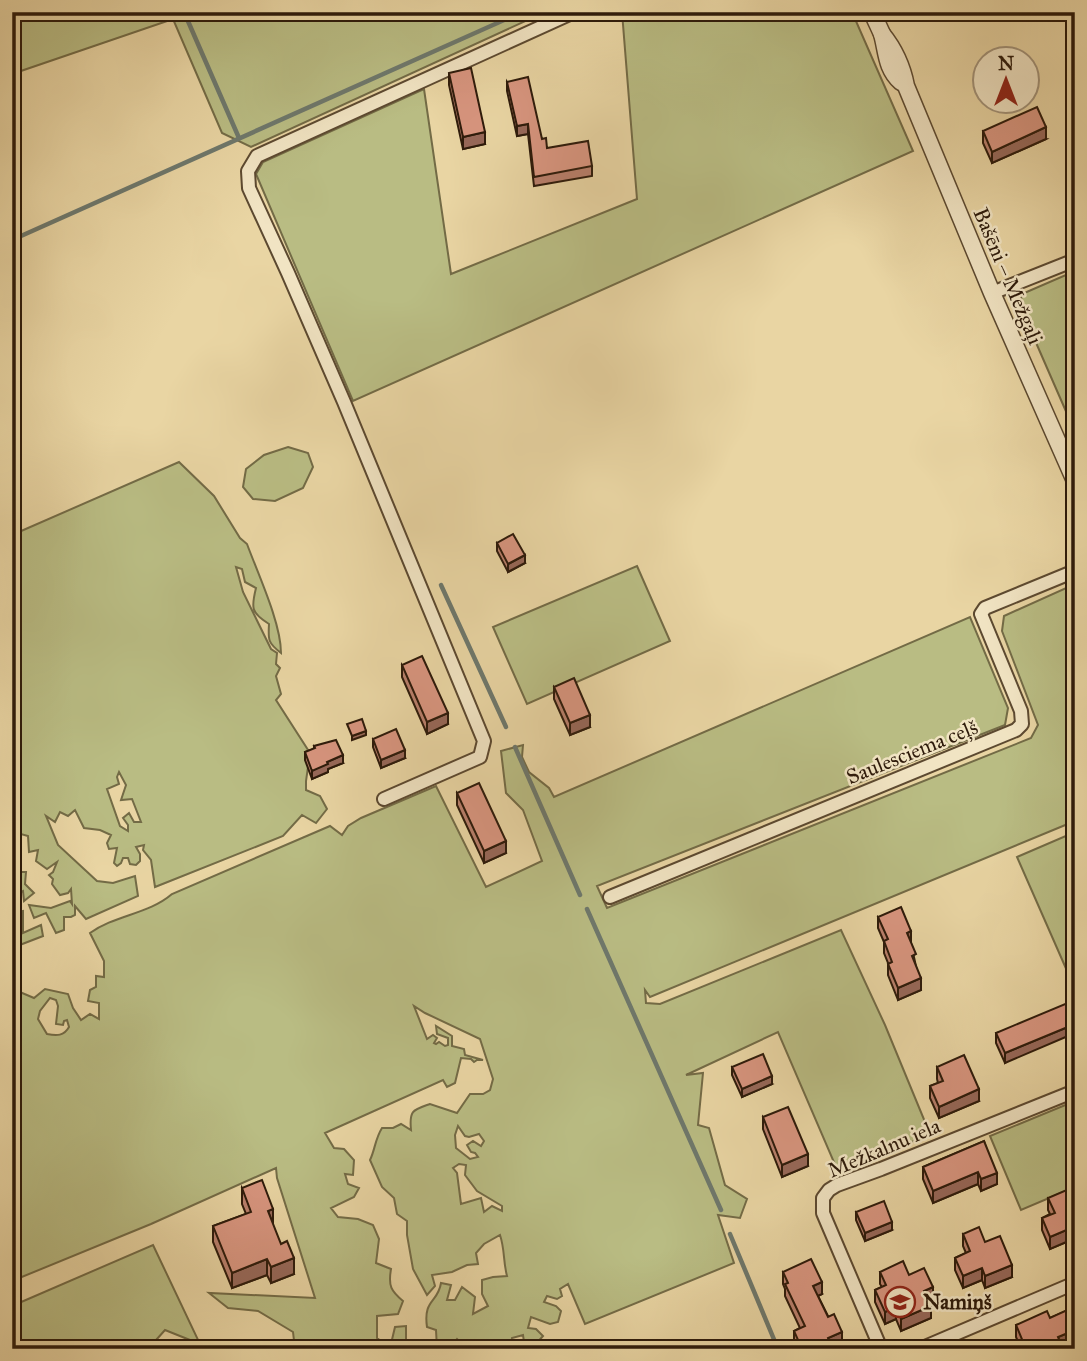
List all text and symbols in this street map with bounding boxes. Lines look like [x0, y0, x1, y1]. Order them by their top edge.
north arrow [972, 46, 1042, 116]
text: N [998, 52, 1014, 75]
street label: Bašēni – Mežgaļi [967, 204, 1049, 349]
street label: Saulesciema ceļš [842, 714, 982, 790]
street label: Mežkalnu iela [824, 1113, 944, 1183]
school or university icon: Namiņš [883, 1285, 917, 1319]
place label: Namiņš [923, 1289, 992, 1315]

